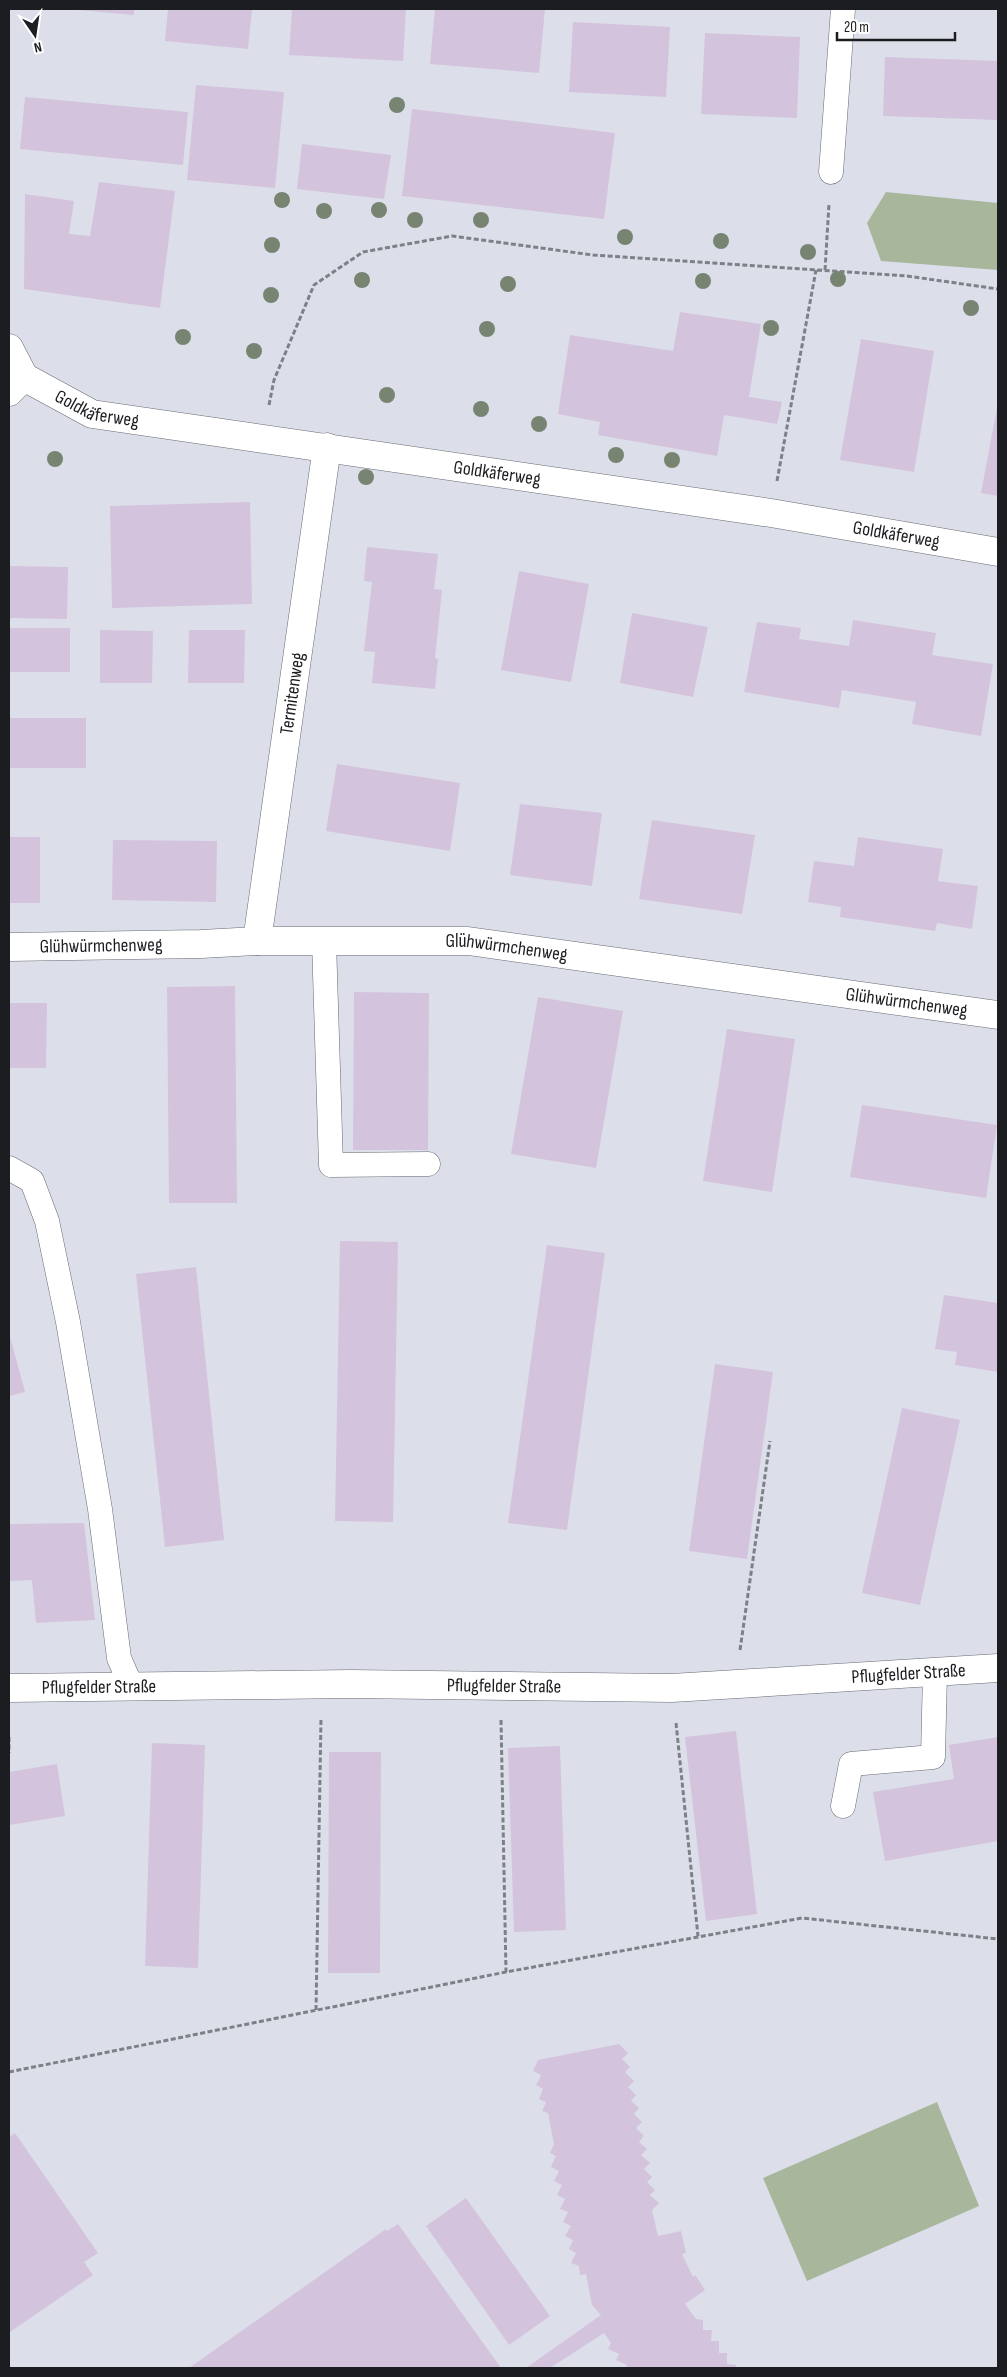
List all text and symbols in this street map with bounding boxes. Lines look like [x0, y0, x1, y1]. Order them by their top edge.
north arrow [10, 10, 60, 60]
scale bar [837, 10, 954, 42]
text: 20 m [844, 18, 869, 37]
text: N [32, 38, 43, 56]
street label: Goldkäferweg [51, 385, 141, 432]
street label: Goldkäferweg [452, 455, 543, 491]
street label: Goldkäferweg [851, 516, 942, 553]
street label: Termitenweg [275, 651, 309, 736]
street label: Glühwürmchenweg [445, 929, 569, 966]
street label: Glühwürmchenweg [39, 933, 163, 958]
street label: Glühwürmchenweg [844, 982, 969, 1022]
street label: Pflugfelder Straße [851, 1659, 966, 1688]
street label: Pflugfelder Straße [447, 1674, 561, 1698]
street label: Pflugfelder Straße [42, 1675, 156, 1699]

